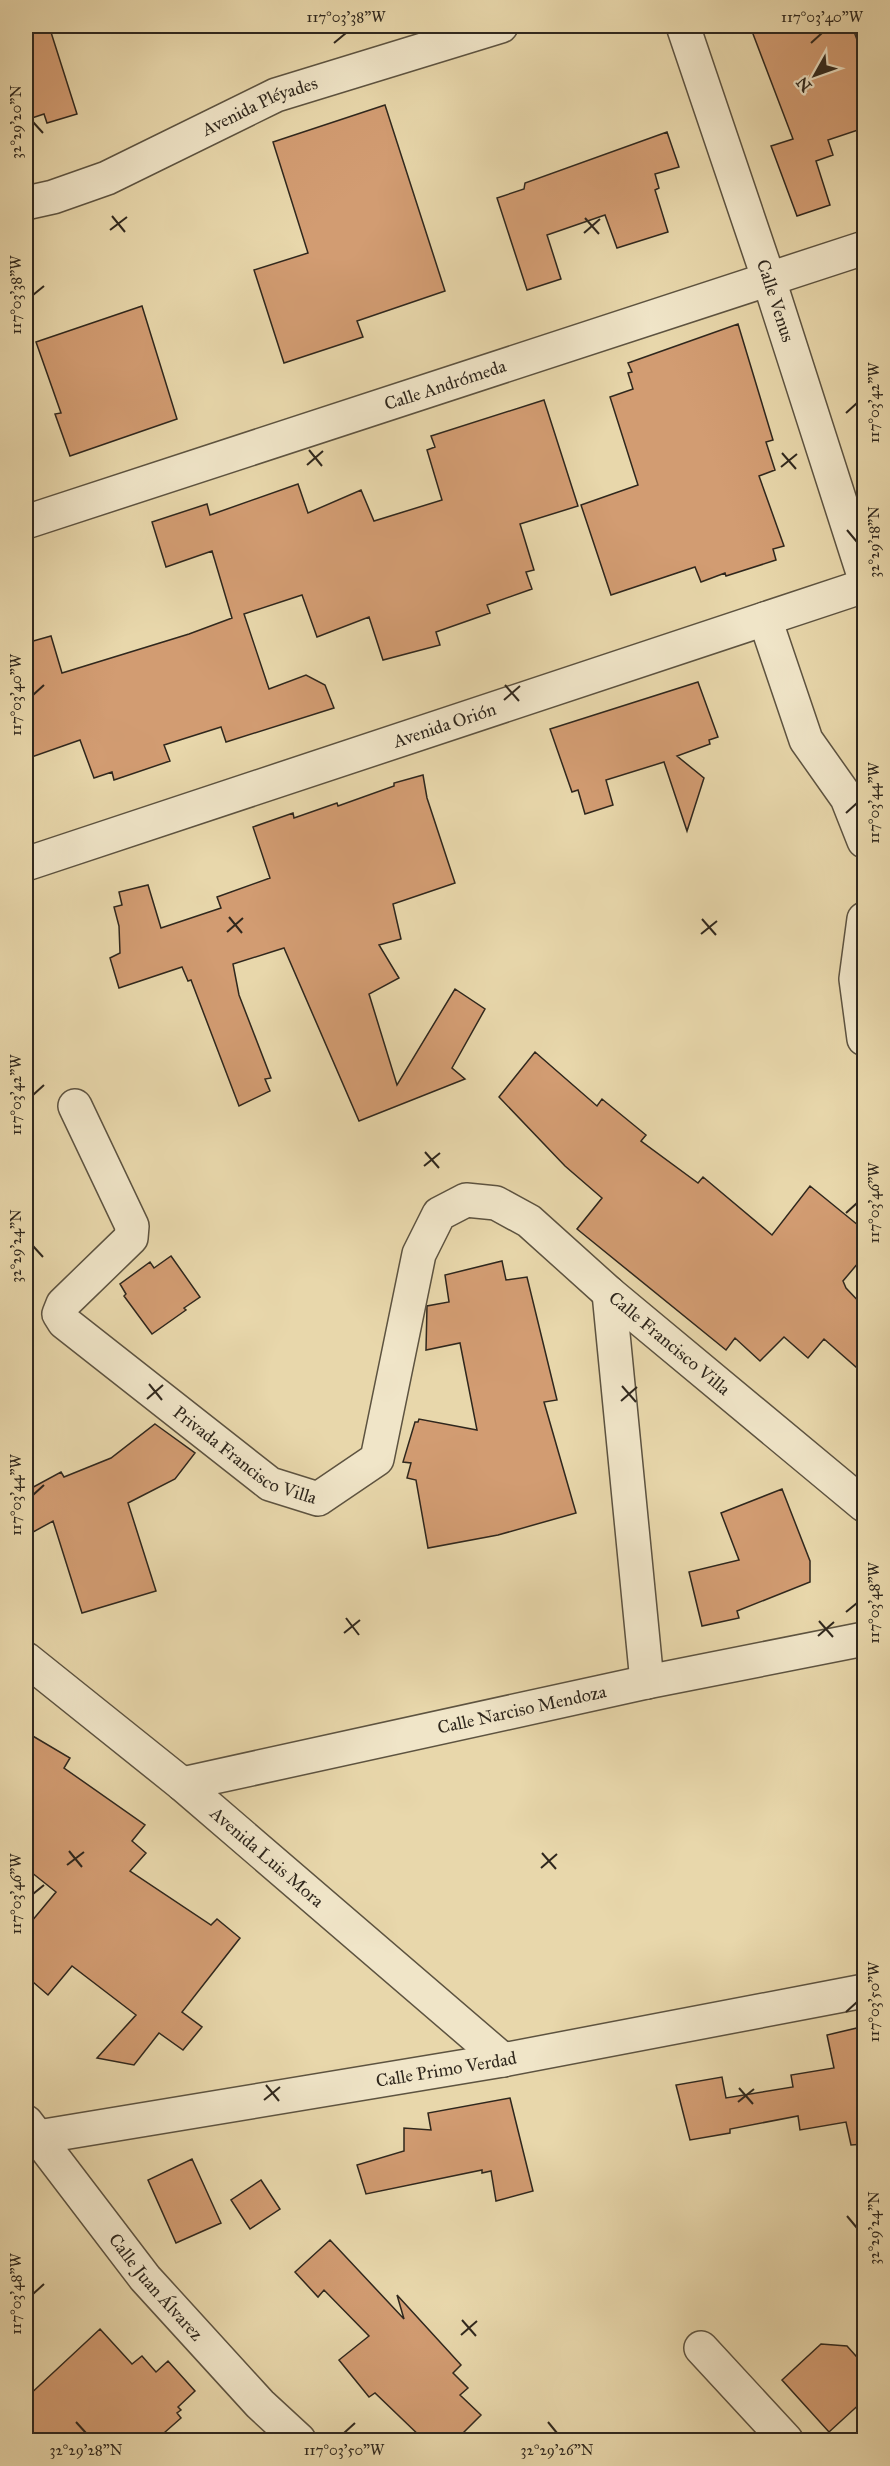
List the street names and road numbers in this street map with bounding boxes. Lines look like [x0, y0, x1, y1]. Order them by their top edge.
street label: Avenida Pléyades [197, 72, 320, 141]
street label: Calle Venus [752, 257, 799, 345]
street label: Calle Andrómeda [381, 355, 509, 415]
street label: Avenida Orión [389, 698, 499, 753]
street label: Calle Francisco Villa [604, 1287, 735, 1400]
street label: Privada Francisco Villa [169, 1401, 320, 1509]
street label: Calle Narciso Mendoza [435, 1680, 609, 1739]
street label: Avenida Luis Mora [205, 1802, 329, 1912]
street label: Calle Primo Verdad [374, 2047, 518, 2092]
street label: Calle Juan Álvarez [104, 2229, 208, 2345]

